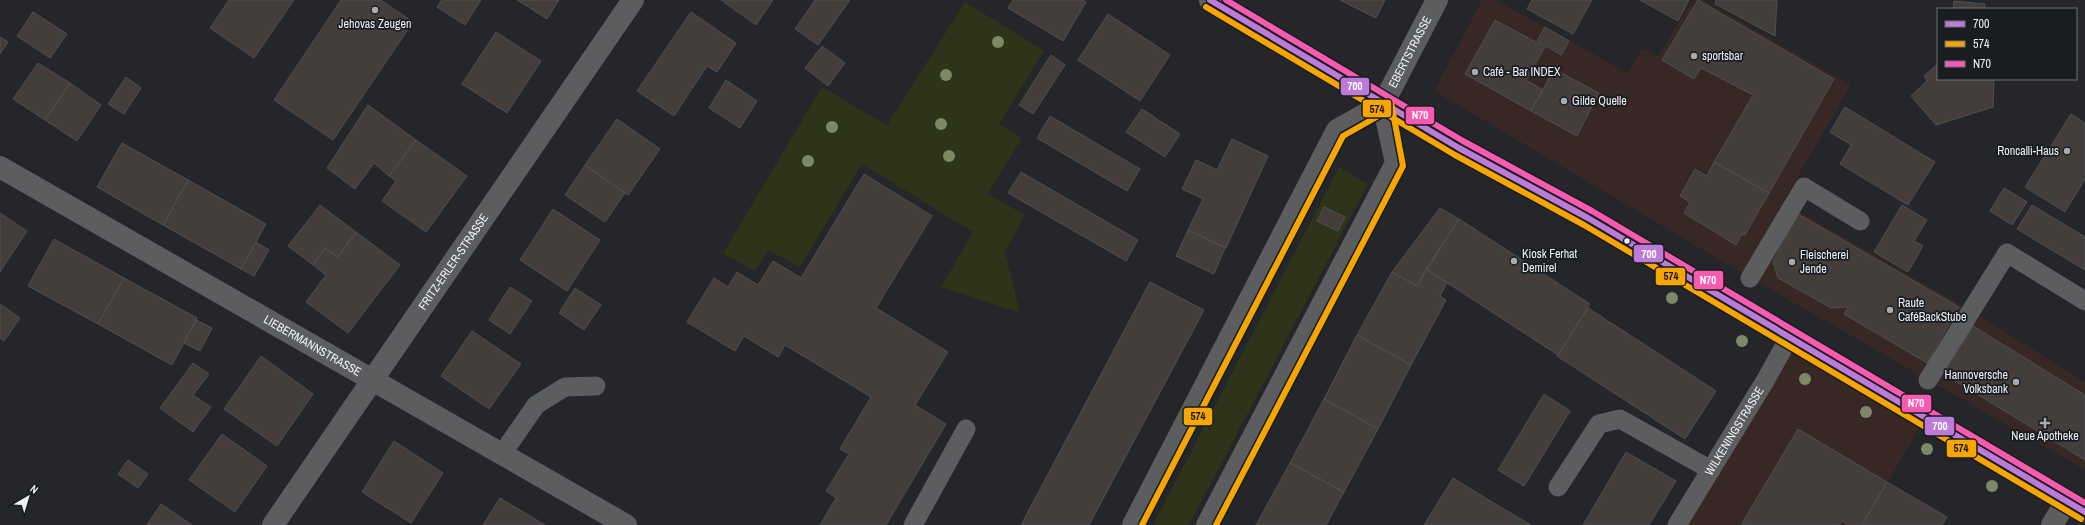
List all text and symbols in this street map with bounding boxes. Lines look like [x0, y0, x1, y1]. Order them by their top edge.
marker: Jehovas Zeugen [370, 5, 380, 15]
legend [1937, 8, 2077, 80]
street label: EBERTSTRASSE [1385, 13, 1435, 91]
place label: Jehovas Zeugen [339, 16, 411, 32]
text: 700 [1973, 16, 1989, 32]
text: 574 [1973, 36, 1990, 52]
place label: sportsbar [1702, 48, 1744, 64]
marker: sportsbar [1689, 51, 1699, 61]
text: N70 [1973, 56, 1991, 72]
place label: Café - Bar INDEX [1483, 64, 1561, 80]
marker: Café - Bar INDEX [1470, 67, 1480, 77]
line badge: 700 [1340, 77, 1370, 96]
text: 700 [1347, 79, 1363, 93]
place label: Gilde Quelle [1572, 93, 1627, 109]
marker: Gilde Quelle [1559, 96, 1569, 106]
line badge: 574 [1362, 99, 1392, 118]
text: 574 [1369, 102, 1385, 116]
line badge: N70 [1405, 106, 1435, 125]
text: N70 [1412, 108, 1428, 122]
place label: Roncalli-Haus [1997, 143, 2059, 159]
marker: Roncalli-Haus [2062, 146, 2072, 156]
street label: FRITZ-ERLER-STRASSE [415, 211, 492, 313]
unlabelled marker [1622, 236, 1632, 246]
line badge: 700 [1633, 244, 1664, 263]
place label: Kiosk Ferhat Demirel [1522, 246, 1578, 276]
text: 700 [1641, 247, 1657, 261]
place label: Fleischerei Jende [1800, 247, 1849, 277]
marker: Kiosk Ferhat Demirel [1509, 256, 1519, 266]
marker: Fleischerei Jende [1787, 257, 1797, 267]
line badge: 574 [1655, 267, 1686, 286]
text: 574 [1663, 269, 1679, 283]
line badge: N70 [1693, 270, 1724, 290]
text: N70 [1700, 273, 1716, 287]
place label: Raute CaféBackStube [1898, 295, 1966, 325]
marker: Raute CaféBackStube [1885, 305, 1895, 315]
street label: LIEBERMANNSTRASSE [261, 311, 364, 380]
place label: Hannoversche Volksbank [1945, 367, 2008, 397]
marker: Hannoversche Volksbank [2011, 377, 2021, 387]
street label: WILKENINGSTRASSE [1701, 384, 1768, 479]
line badge: N70 [1901, 394, 1932, 413]
text: N70 [1908, 396, 1924, 410]
line badge: 574 [1183, 407, 1213, 426]
text: 574 [1190, 409, 1206, 423]
line badge: 700 [1924, 416, 1955, 436]
marker: Neue Apotheke [2040, 418, 2050, 428]
text: 700 [1932, 419, 1948, 433]
place label: Neue Apotheke [2011, 428, 2079, 444]
line badge: 574 [1946, 439, 1977, 458]
text: 574 [1953, 441, 1969, 455]
north arrow [8, 477, 48, 517]
text: N [27, 482, 41, 497]

